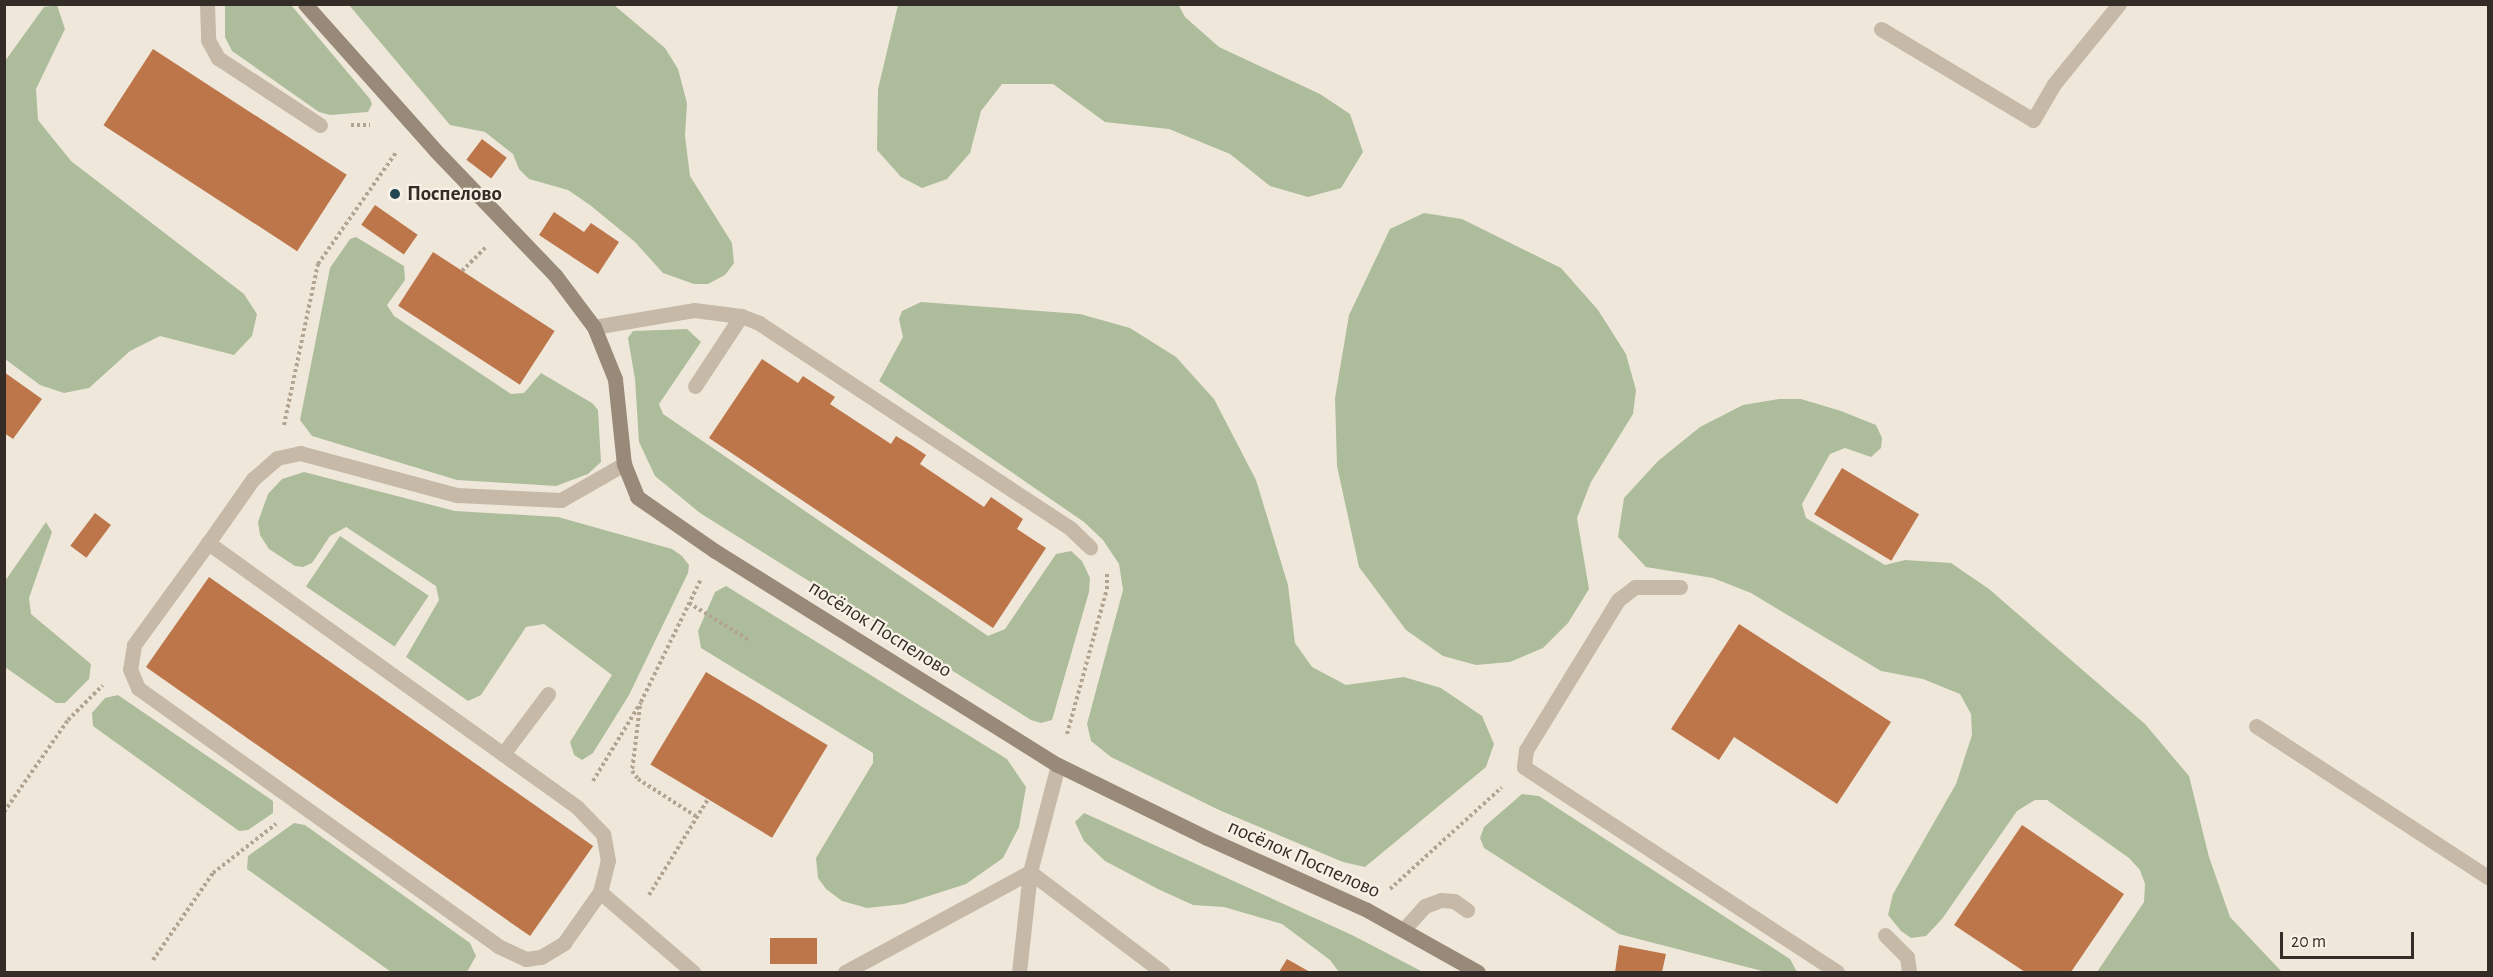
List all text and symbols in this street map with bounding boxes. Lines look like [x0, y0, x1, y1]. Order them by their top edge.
place label: Поспелово [407, 181, 502, 207]
marker: Поспелово [388, 187, 402, 201]
street label: посёлок Поспелово [804, 575, 956, 683]
street label: посёлок Поспелово [1224, 814, 1384, 904]
scale bar [2283, 920, 2416, 958]
text: 20 m [2291, 933, 2326, 951]

